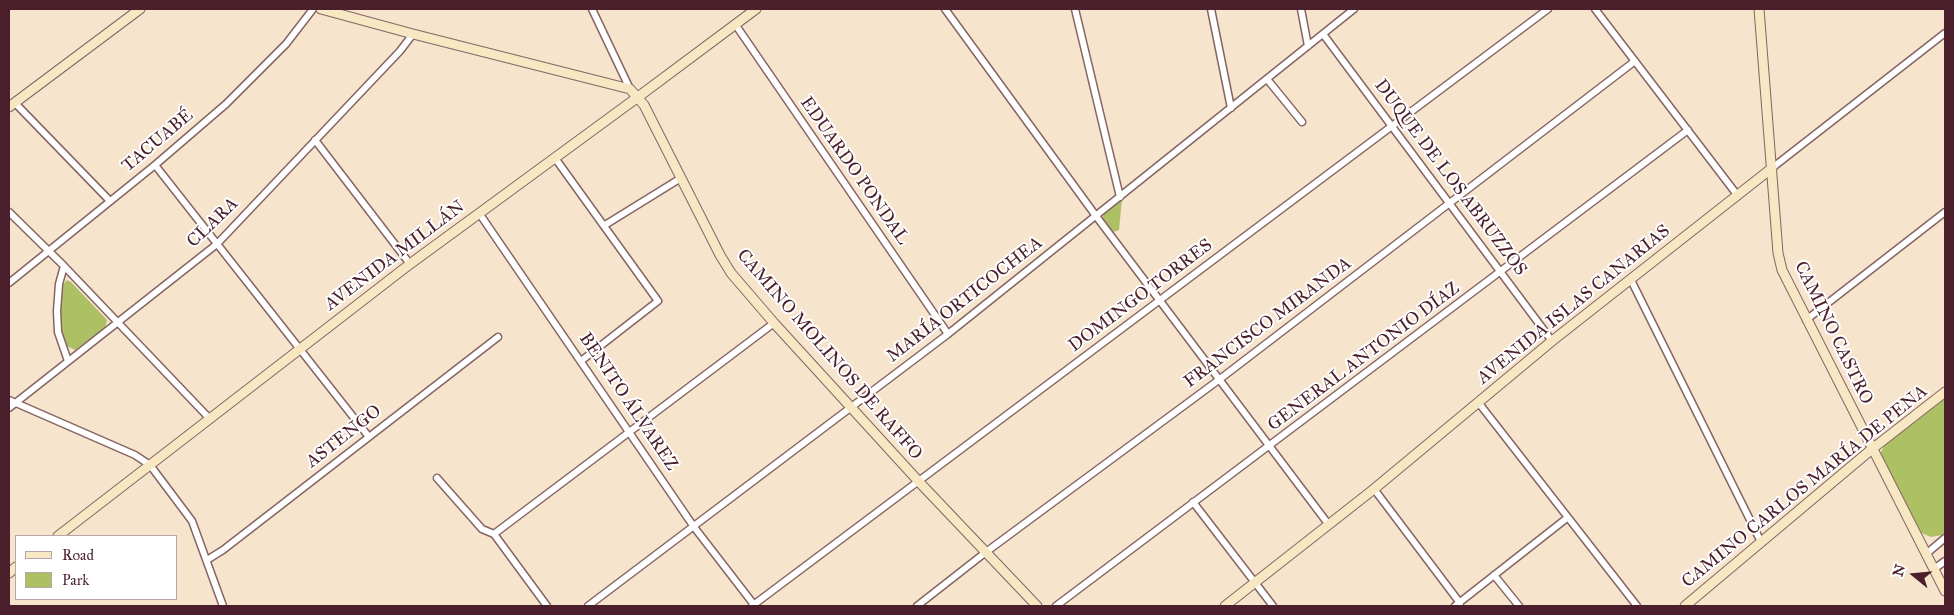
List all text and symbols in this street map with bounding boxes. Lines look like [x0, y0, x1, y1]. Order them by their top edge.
street label: DUQUE DE LOS ABRUZZOS [1369, 76, 1531, 280]
street label: EDUARDO PONDAL [795, 93, 913, 249]
street label: TACUABÉ [118, 105, 198, 177]
street label: CLARA [183, 193, 243, 253]
street label: AVENIDA MILLÁN [321, 196, 469, 316]
street label: AVENIDA ISLAS CANARIAS [1473, 221, 1675, 389]
street label: MARÍA ORTICOCHEA [883, 232, 1047, 368]
street label: DOMINGO TORRES [1065, 235, 1217, 357]
street label: CAMINO MOLINOS DE RAFFO [732, 245, 926, 465]
street label: FRANCISCO MIRANDA [1180, 253, 1356, 393]
street label: CAMINO CASTRO [1789, 258, 1877, 408]
street label: GENERAL ANTONIO DÍAZ [1264, 278, 1464, 436]
street label: BENITO ÁLVAREZ [574, 329, 682, 475]
street label: CAMINO CARLOS MARÍA DE PENA [1678, 381, 1932, 593]
street label: ASTENGO [302, 401, 386, 473]
legend [15, 535, 178, 600]
text: Road [62, 546, 94, 564]
north arrow [1889, 550, 1939, 600]
text: Park [62, 571, 89, 589]

